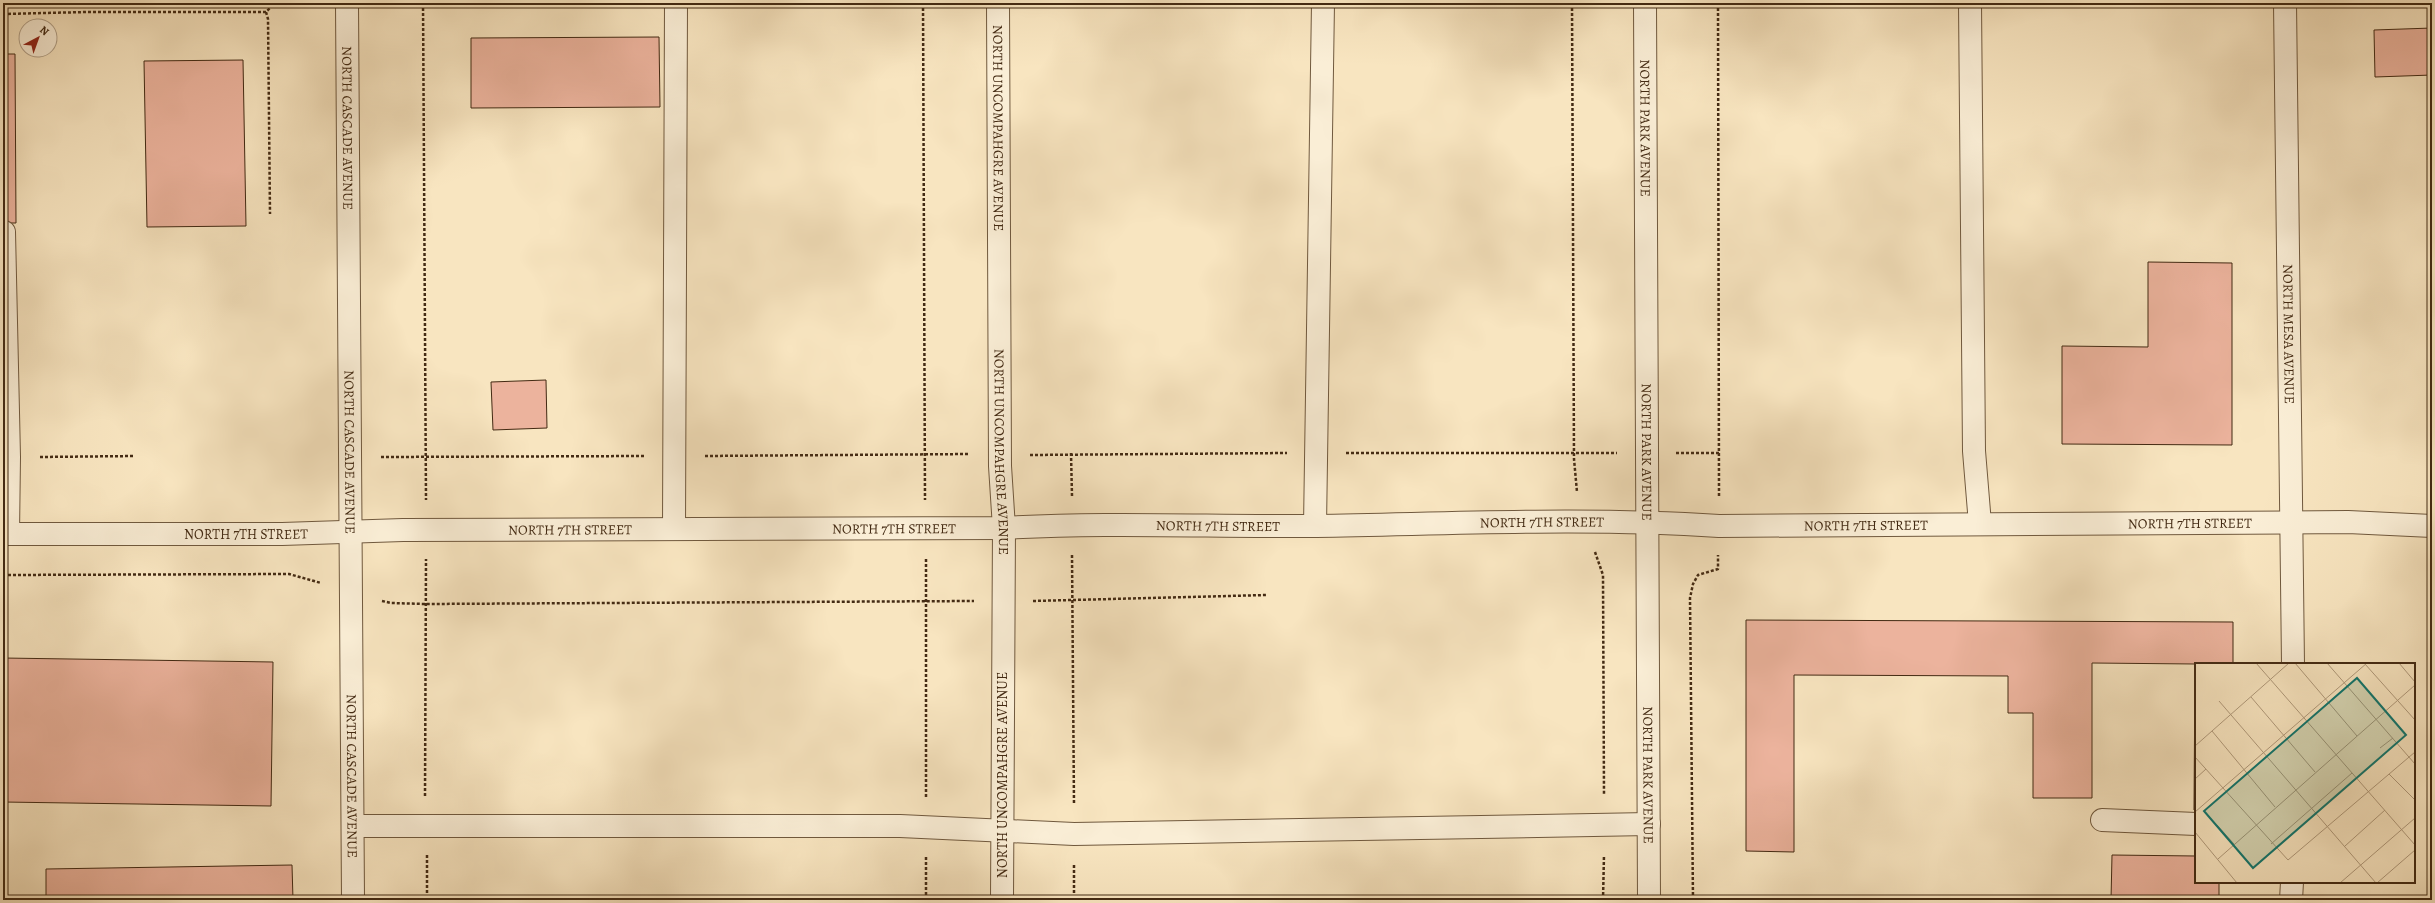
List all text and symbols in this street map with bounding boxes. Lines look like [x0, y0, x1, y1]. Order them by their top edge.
north arrow [18, 18, 58, 58]
text: N [36, 23, 52, 39]
street label: NORTH UNCOMPAHGRE AVENUE [989, 25, 1008, 231]
street label: NORTH CASCADE AVENUE [338, 46, 358, 210]
street label: NORTH PARK AVENUE [1636, 59, 1655, 197]
street label: NORTH MESA AVENUE [2279, 264, 2299, 404]
street label: NORTH UNCOMPAHGRE AVENUE [990, 349, 1014, 555]
street label: NORTH CASCADE AVENUE [340, 370, 360, 534]
street label: NORTH PARK AVENUE [1637, 383, 1657, 521]
street label: NORTH 7TH STREET [1480, 512, 1604, 532]
street label: NORTH 7TH STREET [2128, 513, 2252, 533]
street label: NORTH 7TH STREET [1804, 515, 1928, 535]
street label: NORTH 7TH STREET [1156, 516, 1280, 536]
street label: NORTH 7TH STREET [832, 519, 956, 538]
street label: NORTH 7TH STREET [508, 520, 632, 539]
street label: NORTH 7TH STREET [184, 524, 309, 544]
inset map [2195, 663, 2415, 883]
street label: NORTH UNCOMPAHGRE AVENUE [993, 672, 1012, 878]
street label: NORTH CASCADE AVENUE [342, 694, 362, 858]
street label: NORTH PARK AVENUE [1639, 706, 1658, 844]

